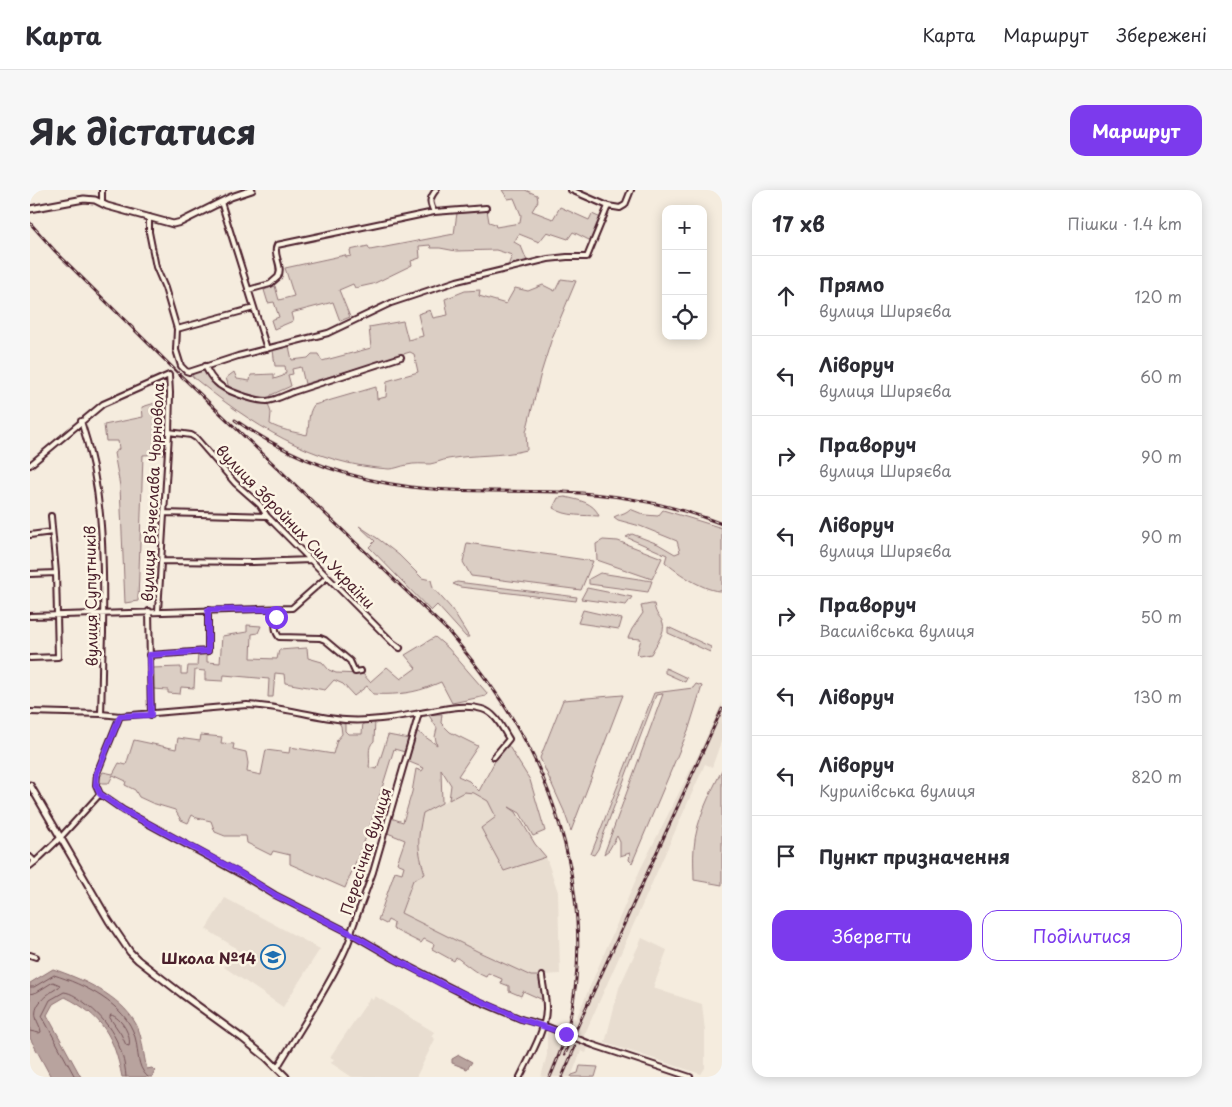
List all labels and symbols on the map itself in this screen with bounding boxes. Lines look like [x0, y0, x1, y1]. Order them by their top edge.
street label: вулиця Вʼячеслава Чорновола [135, 381, 169, 602]
street label: вулиця Збройних Сил України [211, 439, 381, 613]
street label: вулиця Супутників [77, 525, 103, 667]
route start [265, 606, 288, 629]
street label: Пересічна вулиця [334, 785, 396, 917]
school or university icon: Школа №14 [260, 944, 286, 970]
place label: Школа №14 [161, 946, 256, 969]
route end [555, 1023, 578, 1046]

